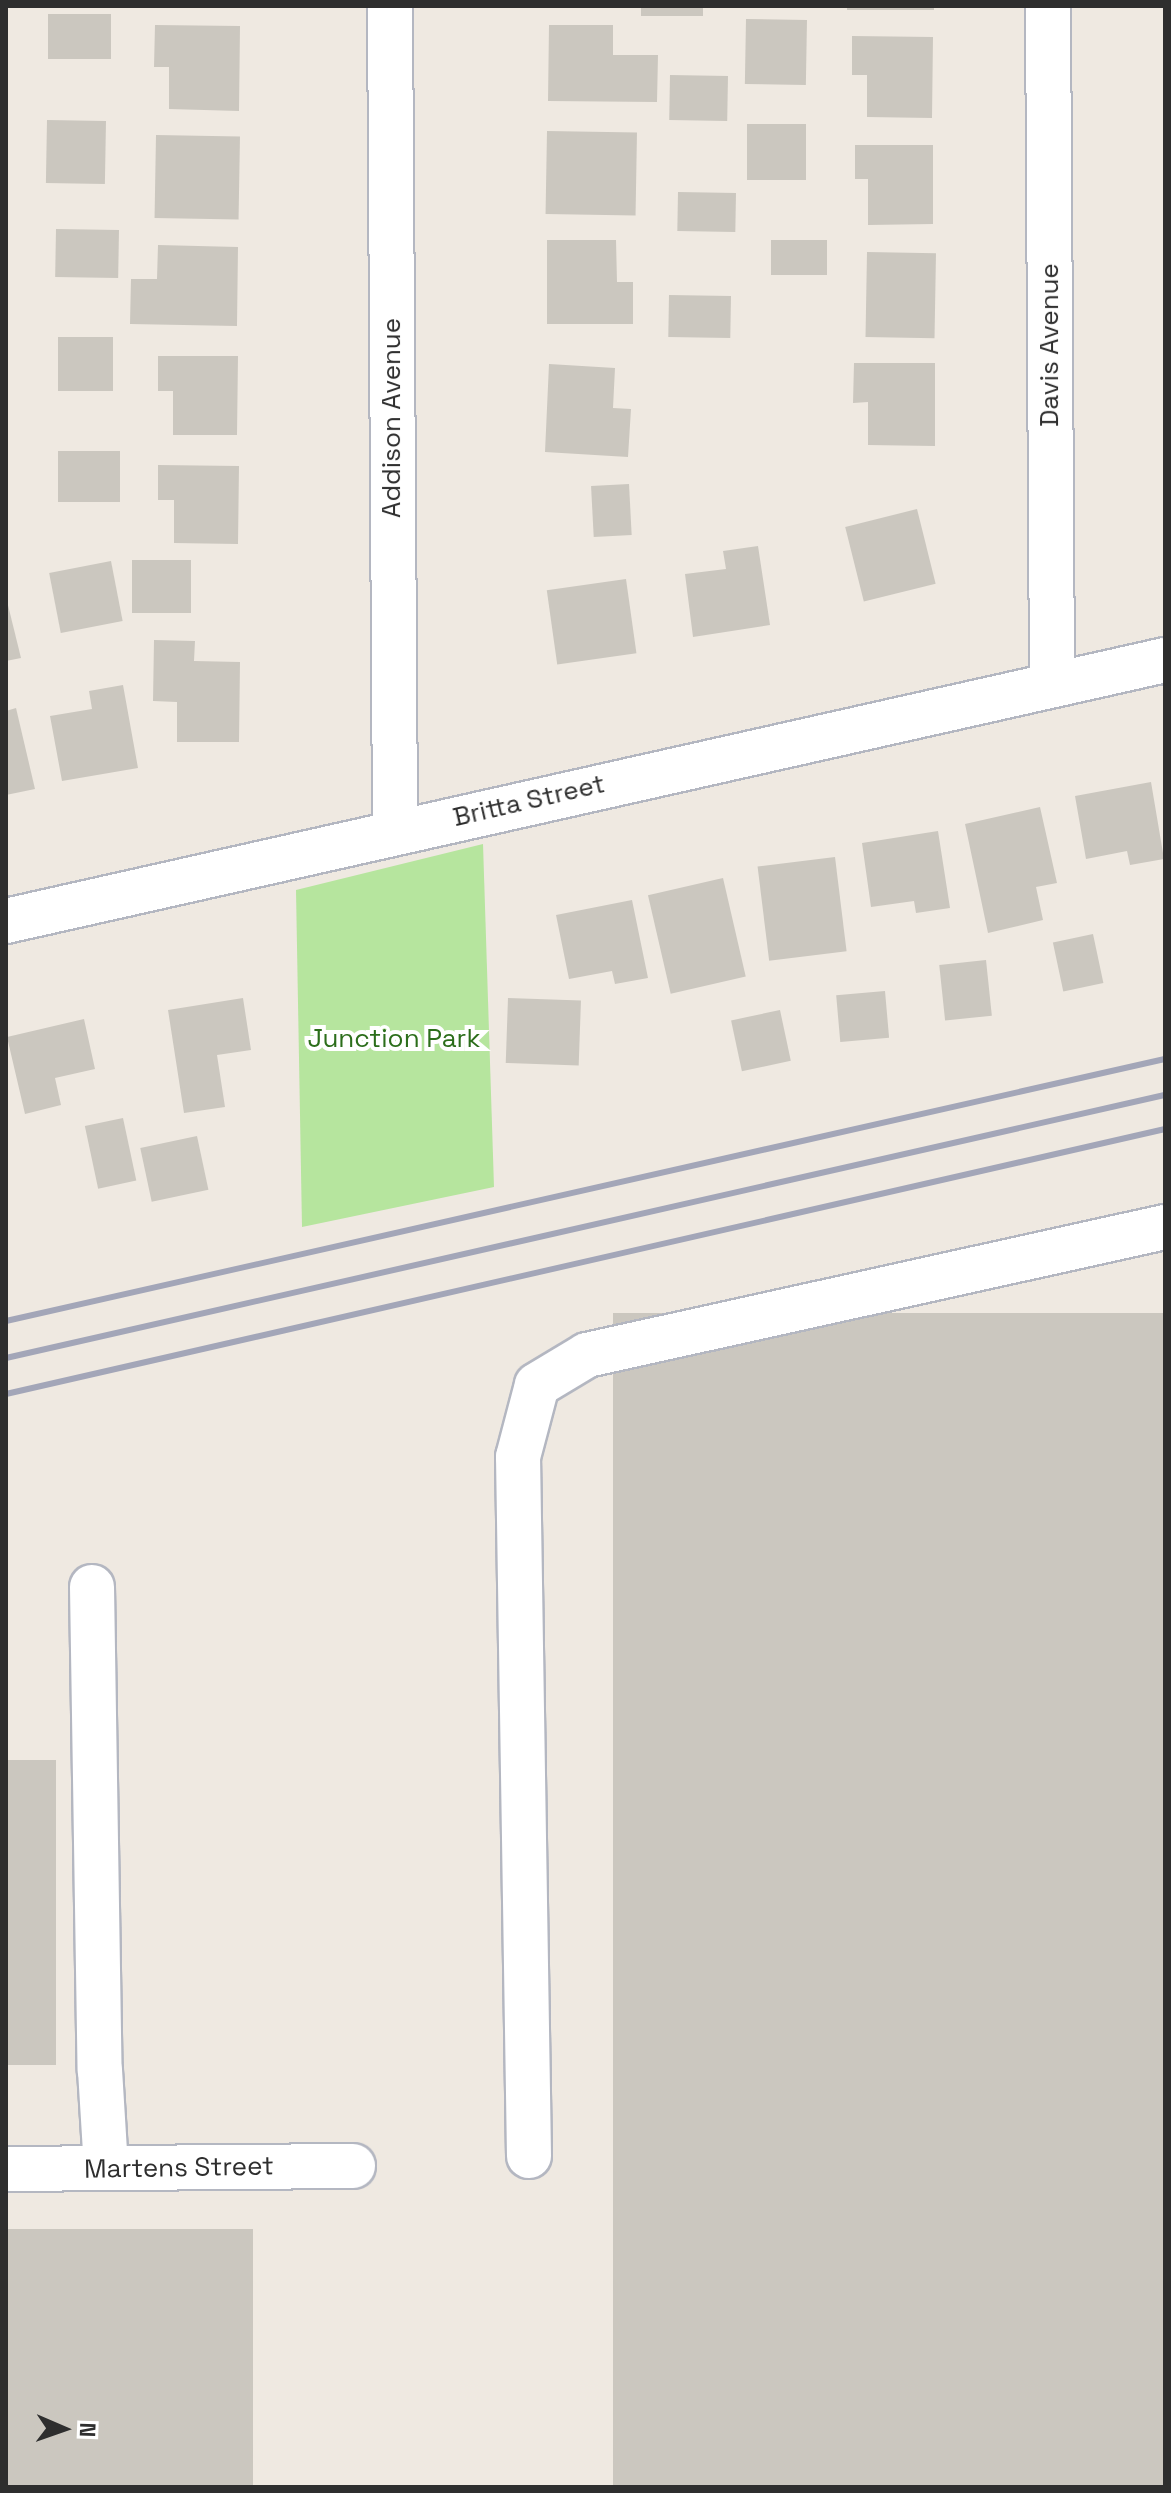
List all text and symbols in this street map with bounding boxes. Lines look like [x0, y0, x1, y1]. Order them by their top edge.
street label: Davis Avenue [1034, 263, 1066, 427]
street label: Addison Avenue [376, 318, 408, 518]
street label: Britta Street [450, 768, 608, 834]
park label: Junction Park [308, 1023, 480, 1055]
street label: Martens Street [84, 2151, 274, 2185]
north arrow [24, 2389, 104, 2469]
text: N [74, 2422, 102, 2438]

